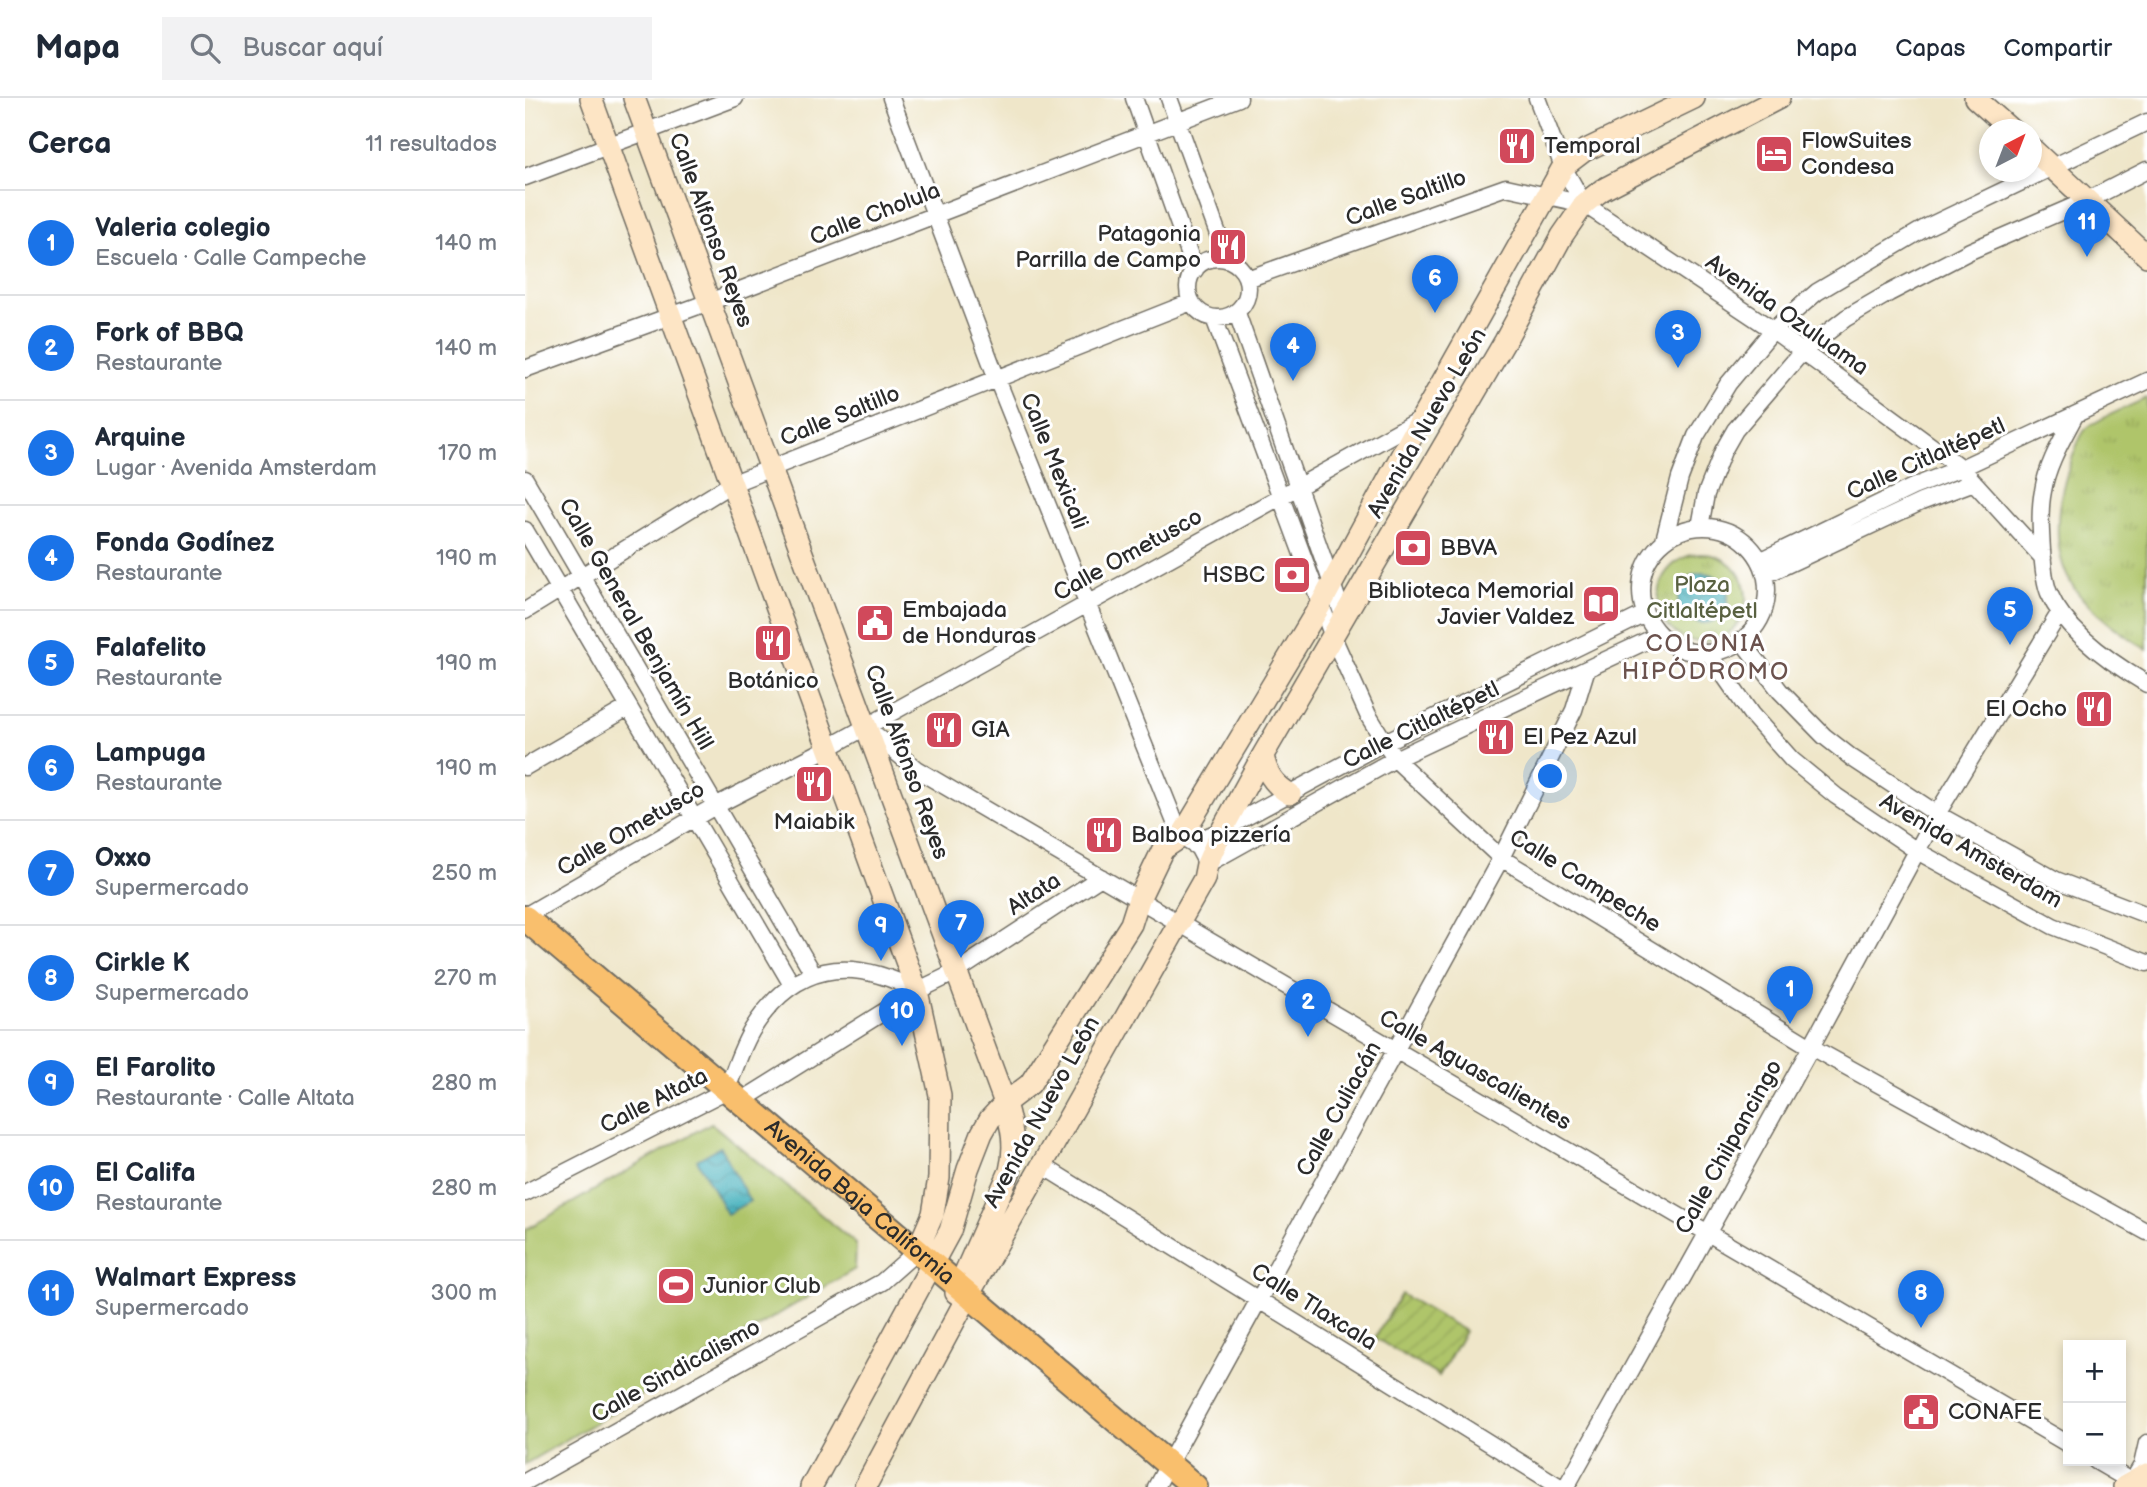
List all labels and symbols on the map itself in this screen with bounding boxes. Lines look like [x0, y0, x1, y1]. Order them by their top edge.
north arrow [1979, 119, 2042, 182]
restaurant icon: Temporal [1496, 125, 1538, 167]
place label: FlowSuites Condesa [1801, 127, 1912, 181]
street label: Calle Alfonso Reyes [663, 129, 759, 331]
place label: Temporal [1544, 132, 1640, 160]
hotel icon: FlowSuites Condesa [1753, 133, 1795, 175]
street label: Calle Saltillo [1342, 163, 1470, 233]
street label: Calle Cholula [806, 176, 944, 252]
pin: 11 [2064, 199, 2110, 257]
place label: Patagonia Parrilla de Campo [1015, 220, 1201, 274]
restaurant icon: Patagonia Parrilla de Campo [1207, 226, 1249, 268]
street label: Avenida Ozuluama [1700, 248, 1874, 382]
pin: 6 [1412, 255, 1458, 313]
pin: 3 [1655, 310, 1701, 368]
pin: 4 [1270, 323, 1316, 381]
street label: Avenida Nuevo León [1361, 323, 1493, 523]
street label: Calle Saltillo [776, 379, 904, 453]
street label: Calle Mexicali [1014, 389, 1094, 533]
street label: Calle Citlaltépetl [1842, 412, 2010, 506]
street label: Calle General Benjamín Hill [552, 493, 720, 755]
street label: Calle Ometusco [1049, 503, 1207, 607]
bank icon: BBVA [1392, 527, 1434, 569]
place label: BBVA [1440, 534, 1498, 562]
bank icon: HSBC [1271, 554, 1313, 596]
place label: HSBC [1202, 561, 1265, 589]
park label: Plaza Citlaltépetl [1646, 571, 1758, 625]
place label: Biblioteca Memorial Javier Valdez [1368, 577, 1575, 631]
library icon: Biblioteca Memorial Javier Valdez [1580, 583, 1622, 625]
pin: 5 [1987, 587, 2033, 645]
place label: Embajada de Honduras [902, 596, 1036, 650]
public building icon: Embajada de Honduras [854, 602, 896, 644]
restaurant icon: Botánico [752, 622, 794, 664]
district label: COLONIA HIPÓDROMO [1622, 629, 1790, 686]
street label: Calle Alfonso Reyes [859, 661, 955, 863]
place label: Botánico [727, 667, 819, 695]
street label: Calle Citlaltépetl [1338, 675, 1504, 775]
restaurant icon: El Ocho [2073, 688, 2115, 730]
place label: El Ocho [1985, 695, 2067, 723]
restaurant icon: GIA [923, 709, 965, 751]
place label: GIA [971, 716, 1010, 744]
restaurant icon: El Pez Azul [1475, 716, 1517, 758]
place label: El Pez Azul [1523, 723, 1637, 751]
your location [1533, 759, 1567, 793]
restaurant icon: Maiabik [793, 763, 835, 805]
street label: Calle Ometusco [552, 775, 710, 883]
street label: Avenida Amsterdam [1875, 787, 2067, 915]
place label: Maiabik [774, 808, 855, 836]
restaurant icon: Balboa pizzería [1083, 814, 1125, 856]
place label: Balboa pizzería [1131, 821, 1291, 849]
street label: Calle Campeche [1504, 823, 1666, 939]
street label: Altata [1002, 866, 1066, 922]
pin: 7 [938, 900, 984, 958]
pin: 9 [858, 903, 904, 961]
pin: 1 [1767, 966, 1813, 1024]
pin: 2 [1285, 979, 1331, 1037]
pin: 10 [879, 988, 925, 1046]
street label: Calle Aguascalientes [1374, 1004, 1576, 1136]
street label: Avenida Nuevo León [978, 1011, 1106, 1213]
street label: Calle Culiacán [1290, 1037, 1388, 1181]
street label: Calle Chilpancingo [1669, 1055, 1789, 1239]
street label: Calle Altata [595, 1062, 713, 1140]
street label: Avenida Baja California [759, 1113, 961, 1291]
street label: Calle Tlaxcala [1246, 1257, 1382, 1357]
sports icon: Junior Club [655, 1265, 697, 1307]
pin: 8 [1898, 1270, 1944, 1328]
place label: Junior Club [703, 1272, 821, 1300]
street label: Calle Sindicalismo [587, 1313, 765, 1429]
public building icon: CONAFE [1900, 1391, 1942, 1433]
place label: CONAFE [1948, 1398, 2042, 1426]

